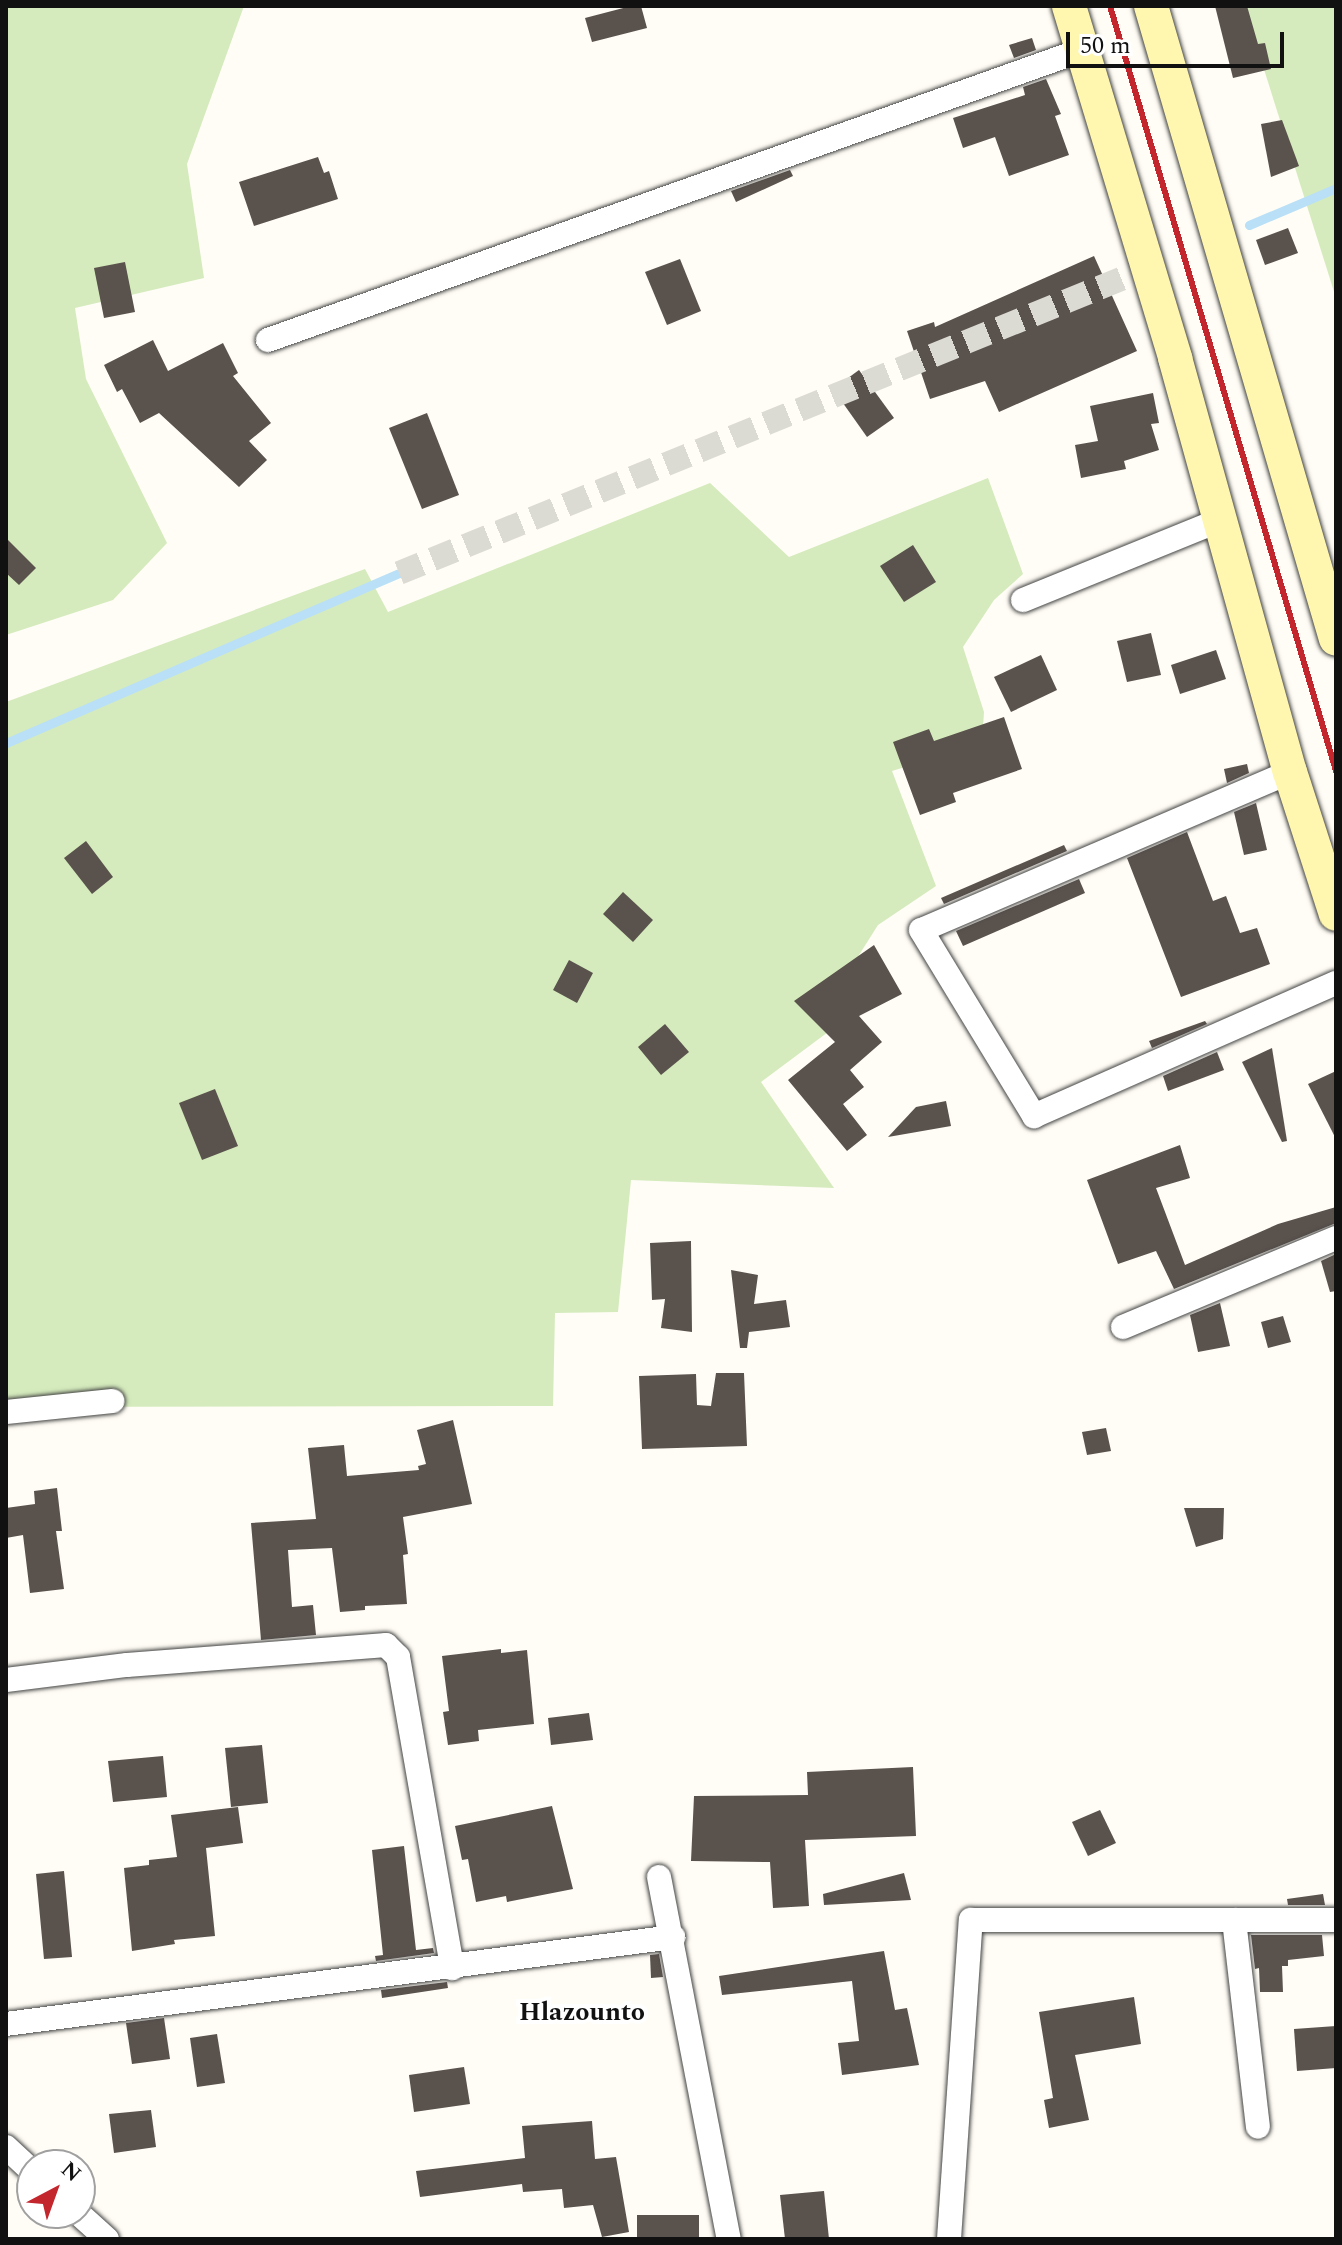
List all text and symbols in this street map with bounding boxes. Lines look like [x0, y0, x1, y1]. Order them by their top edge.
scale bar [1070, 16, 1288, 66]
text: 50 m [1080, 28, 1131, 64]
district label: Hlazounto [519, 1997, 645, 2029]
north arrow [16, 2149, 96, 2229]
text: N [53, 2154, 88, 2190]

